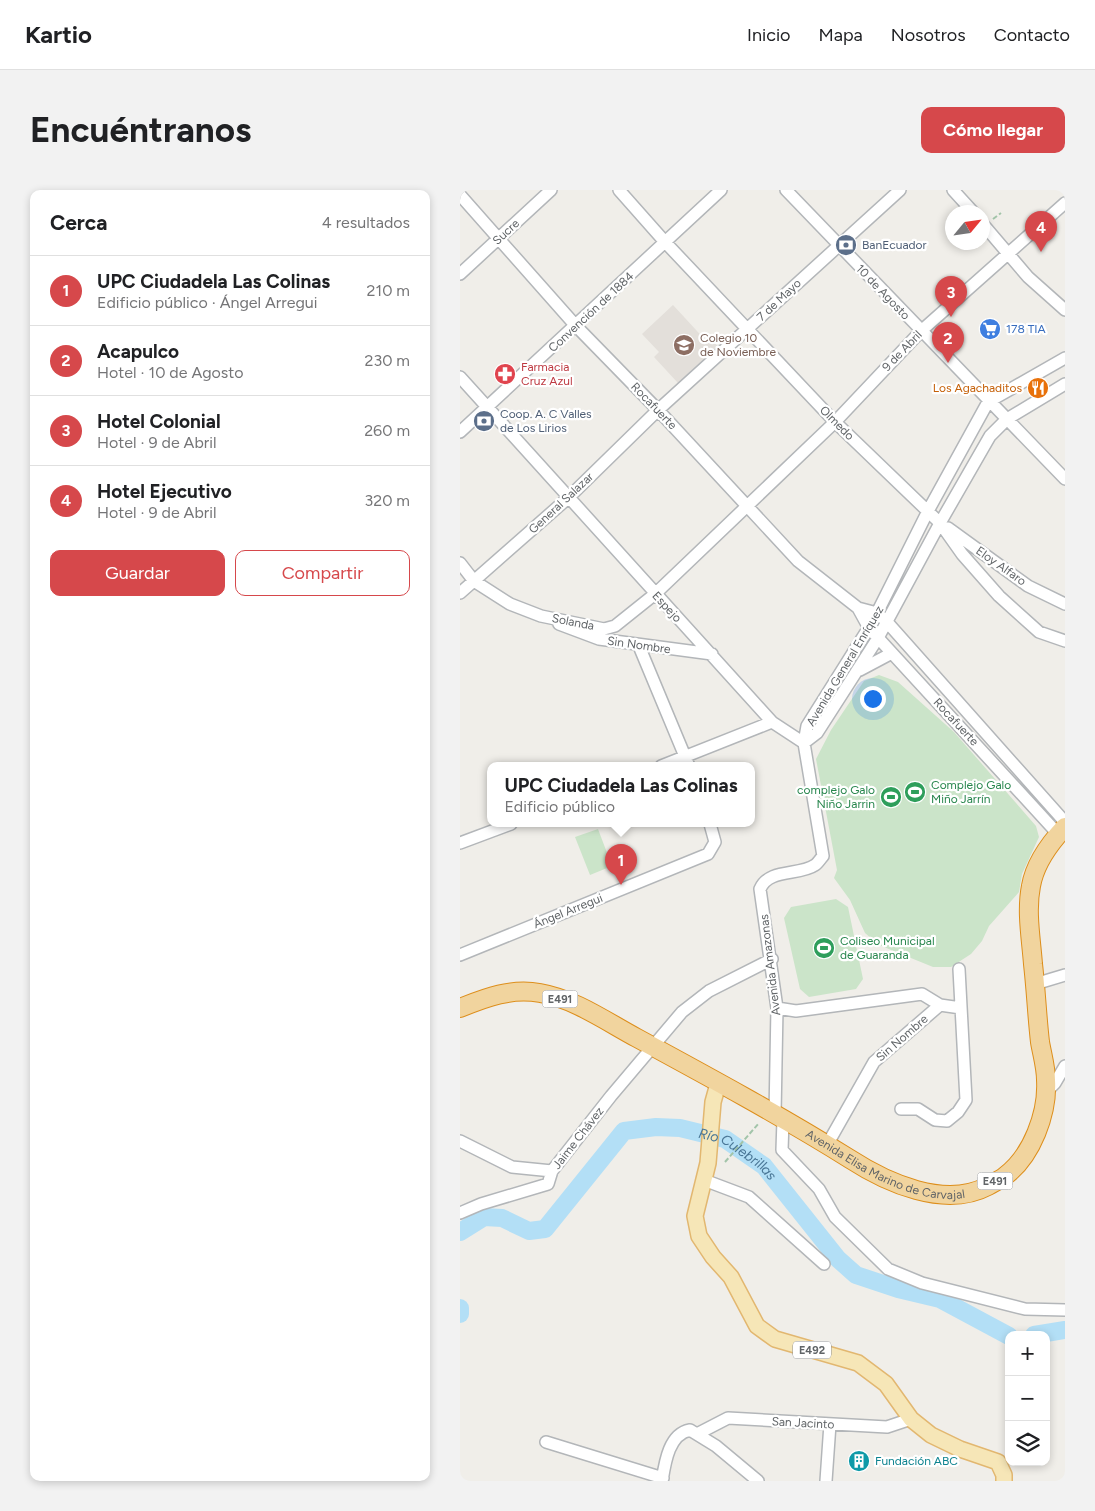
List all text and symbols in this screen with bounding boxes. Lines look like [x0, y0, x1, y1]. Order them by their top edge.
text: Kartio [25, 20, 92, 49]
text: Inicio [747, 24, 791, 46]
text: Mapa [819, 24, 863, 46]
text: Nosotros [891, 24, 966, 46]
text: Contacto [994, 24, 1070, 46]
button: Cómo llegar [921, 107, 1065, 153]
text: Encuéntranos [30, 109, 251, 151]
north arrow [945, 205, 990, 250]
text: Cerca [50, 210, 107, 235]
pin: 4 [1025, 211, 1057, 252]
text: 4 resultados [322, 213, 410, 232]
street label: Sucre [490, 216, 522, 248]
bank icon: BanEcuador [834, 233, 858, 257]
place label: BanEcuador [862, 238, 927, 252]
street label: 10 de Agosto [853, 261, 913, 323]
street label: Convención de 1884 [546, 269, 637, 355]
text: UPC Ciudadela Las Colinas [97, 270, 330, 293]
street label: 7 de Mayo [754, 276, 804, 324]
pin: 3 [935, 276, 967, 317]
text: 1 [63, 281, 69, 300]
text: 210 m [367, 281, 410, 300]
text: Edificio público · Ángel Arregui [97, 293, 317, 312]
supermarket icon: 178 TIA [978, 317, 1002, 341]
pin: 2 [932, 322, 964, 363]
place label: 178 TIA [1006, 322, 1046, 336]
street label: 9 de Abril [879, 328, 925, 374]
place label: Colegio 10 de Noviembre [700, 331, 777, 359]
school or university icon: Colegio 10 de Noviembre [672, 333, 696, 357]
text: Acapulco [97, 340, 179, 363]
text: 2 [61, 351, 71, 370]
text: 230 m [365, 351, 410, 370]
place label: Farmacia Cruz Azul [521, 360, 573, 388]
pharmacy icon: Farmacia Cruz Azul [493, 362, 517, 386]
text: Hotel · 10 de Agosto [97, 363, 244, 382]
restaurant icon: Los Agachaditos [1026, 376, 1050, 400]
street label: Rocafuerte [628, 380, 680, 433]
place label: Los Agachaditos [933, 381, 1022, 395]
street label: Olmedo [817, 403, 857, 443]
place label: Coop. A. C Valles de Los Lirios [500, 407, 592, 435]
bank icon: Coop. A. C Valles de Los Lirios [472, 409, 496, 433]
text: Hotel Colonial [97, 410, 221, 433]
text: 3 [62, 421, 70, 440]
text: 260 m [364, 421, 410, 440]
text: Hotel · 9 de Abril [97, 433, 216, 452]
street label: General Salazar [526, 470, 596, 536]
text: Hotel Ejecutivo [97, 480, 232, 503]
text: 4 [61, 491, 71, 510]
text: 320 m [365, 491, 410, 510]
text: Hotel · 9 de Abril [97, 503, 216, 522]
street label: Eloy Alfaro [973, 544, 1029, 588]
button: Guardar [50, 550, 225, 596]
button: Compartir [235, 550, 410, 596]
street label: Espejo [649, 589, 685, 625]
street label: Avenida General Enríquez [804, 603, 887, 729]
street label: Solanda [551, 611, 595, 633]
street label: Sin Nombre [606, 634, 672, 656]
your location [860, 686, 886, 712]
street label: Rocafuerte [930, 695, 982, 749]
popup [487, 762, 755, 827]
text: UPC Ciudadela Las Colinas [504, 774, 738, 797]
place label: Complejo Galo Miño Jarrín [931, 778, 1011, 806]
sports icon: Complejo Galo Miño Jarrín [903, 780, 927, 804]
place label: complejo Galo Niño Jarrin [797, 783, 875, 811]
sports icon: complejo Galo Niño Jarrin [879, 785, 903, 809]
text: Edificio público [504, 797, 615, 816]
pin: 1 [605, 844, 637, 885]
street label: Ángel Arregui [531, 891, 605, 931]
street label: Avenida Amazonas [757, 913, 783, 1016]
place label: Coliseo Municipal de Guaranda [840, 934, 935, 962]
sports icon: Coliseo Municipal de Guaranda [812, 936, 836, 960]
road number: E491 [542, 991, 578, 1008]
street label: Sin Nombre [873, 1011, 931, 1064]
street label: Jaime Chávez [549, 1104, 607, 1172]
water label: Río Culebrillas [697, 1124, 781, 1184]
street label: Avenida Elisa Marino de Carvajal [803, 1127, 966, 1202]
road number: E491 [978, 1172, 1012, 1189]
map controls [1005, 1331, 1050, 1466]
button: + [1005, 1331, 1050, 1376]
road number: E492 [793, 1342, 831, 1358]
button: − [1005, 1376, 1050, 1421]
street label: San Jacinto [771, 1414, 835, 1432]
button: layers [1005, 1421, 1050, 1466]
building icon: Fundación ABC [847, 1449, 871, 1473]
place label: Fundación ABC [875, 1454, 958, 1468]

